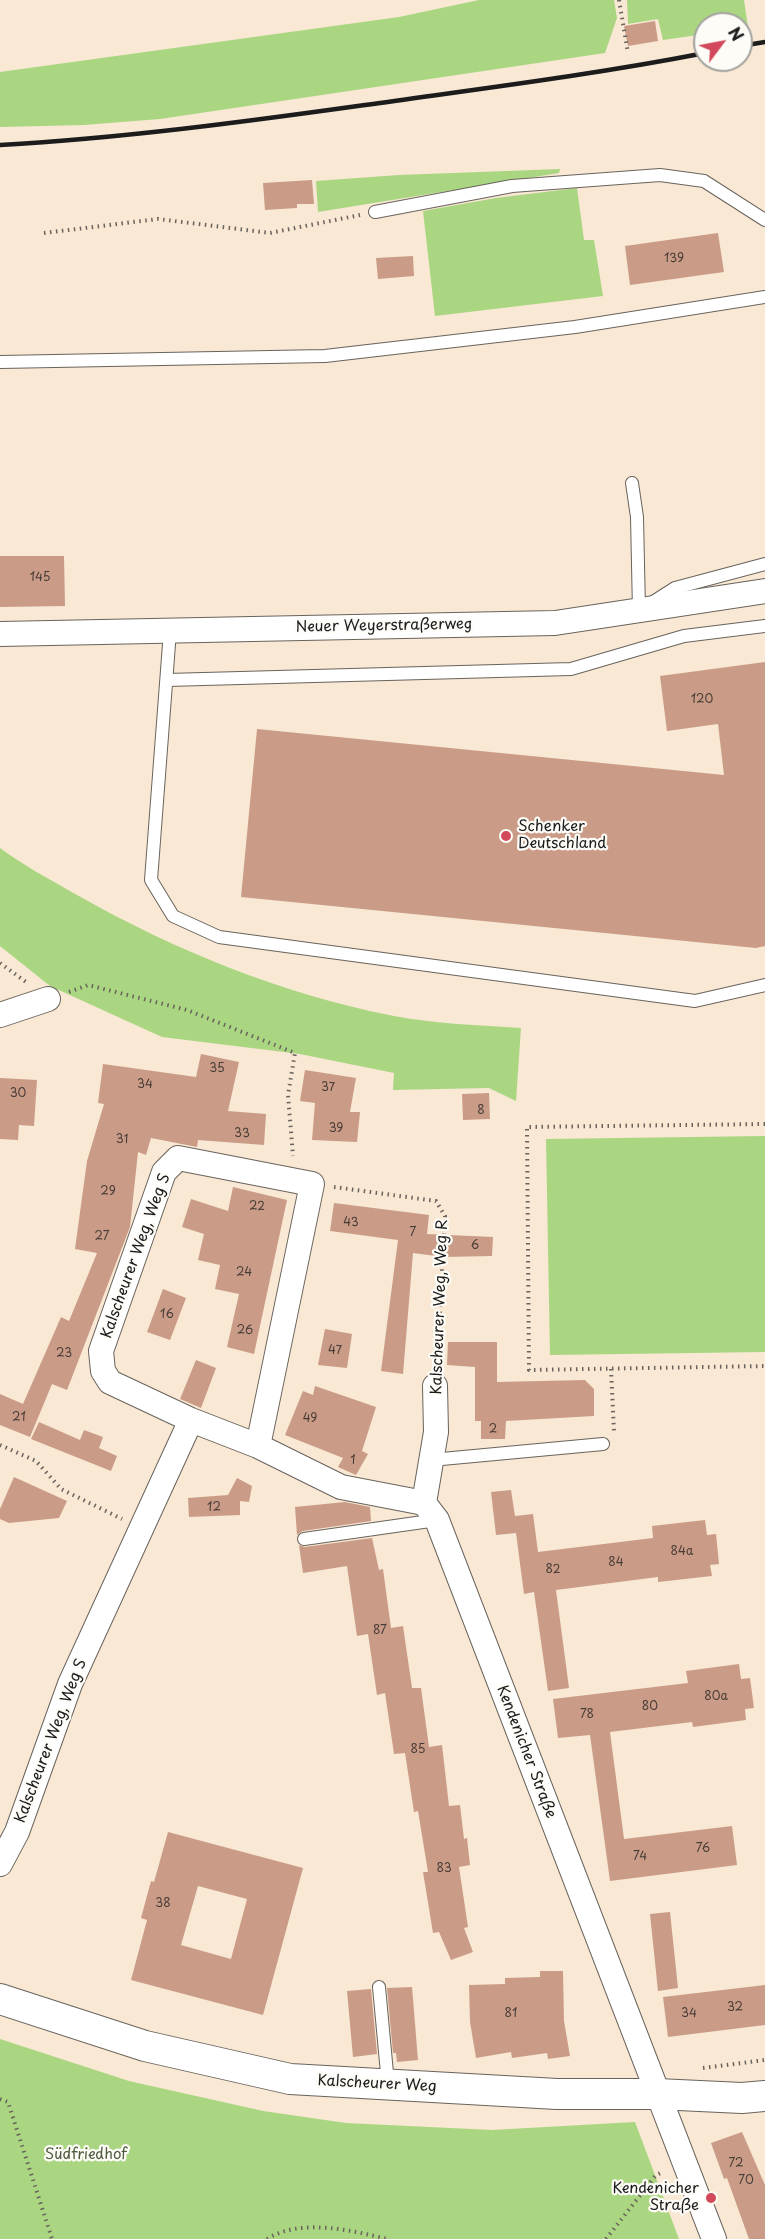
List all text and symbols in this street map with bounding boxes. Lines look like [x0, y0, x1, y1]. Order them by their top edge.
north arrow [693, 12, 753, 72]
text: N [723, 22, 750, 45]
house number: 139 [664, 252, 684, 266]
house number: 145 [30, 571, 50, 585]
street label: Neuer Weyerstraßerweg [296, 615, 472, 637]
house number: 120 [691, 693, 713, 707]
place label: Schenker Deutschland [518, 818, 606, 853]
marker: Schenker Deutschland [499, 829, 513, 843]
house number: 35 [209, 1062, 225, 1076]
house number: 34 [137, 1078, 153, 1092]
house number: 37 [321, 1081, 335, 1095]
house number: 30 [10, 1087, 26, 1101]
house number: 8 [477, 1104, 485, 1118]
house number: 39 [329, 1122, 343, 1136]
house number: 33 [234, 1127, 250, 1141]
house number: 31 [116, 1133, 128, 1147]
street label: Kalscheurer Weg, Weg S [98, 1171, 174, 1341]
house number: 29 [100, 1185, 116, 1199]
house number: 22 [249, 1200, 265, 1214]
house number: 43 [343, 1216, 359, 1230]
street label: Kalscheurer Weg, Weg R [428, 1219, 452, 1395]
house number: 7 [410, 1226, 416, 1240]
house number: 27 [95, 1230, 109, 1244]
house number: 6 [471, 1239, 479, 1253]
house number: 24 [236, 1266, 252, 1280]
house number: 16 [160, 1308, 174, 1322]
house number: 26 [237, 1324, 253, 1338]
house number: 47 [328, 1344, 342, 1358]
house number: 23 [56, 1347, 72, 1361]
house number: 21 [12, 1411, 26, 1425]
house number: 49 [303, 1412, 317, 1426]
house number: 2 [489, 1423, 497, 1437]
house number: 1 [350, 1454, 356, 1468]
house number: 12 [207, 1501, 221, 1515]
house number: 84a [671, 1545, 693, 1559]
house number: 84 [608, 1556, 624, 1570]
house number: 82 [546, 1563, 560, 1577]
house number: 87 [373, 1624, 387, 1638]
street label: Kalscheurer Weg, Weg S [11, 1657, 91, 1825]
street label: Kendenicher Straße [492, 1683, 560, 1821]
house number: 80a [704, 1690, 728, 1704]
house number: 80 [642, 1700, 658, 1714]
house number: 78 [580, 1708, 594, 1722]
house number: 85 [411, 1743, 425, 1757]
house number: 76 [696, 1842, 710, 1856]
house number: 74 [633, 1850, 647, 1864]
house number: 83 [436, 1862, 452, 1876]
house number: 38 [155, 1897, 171, 1911]
house number: 32 [727, 2001, 743, 2015]
house number: 81 [505, 2007, 517, 2021]
house number: 34 [681, 2007, 697, 2021]
street label: Kalscheurer Weg [317, 2072, 437, 2096]
park label: Südfriedhof [45, 2146, 127, 2164]
house number: 72 [728, 2157, 744, 2171]
house number: 70 [738, 2174, 754, 2188]
place label: Kendenicher Straße [612, 2180, 699, 2215]
marker: Kendenicher Straße [704, 2191, 718, 2205]

